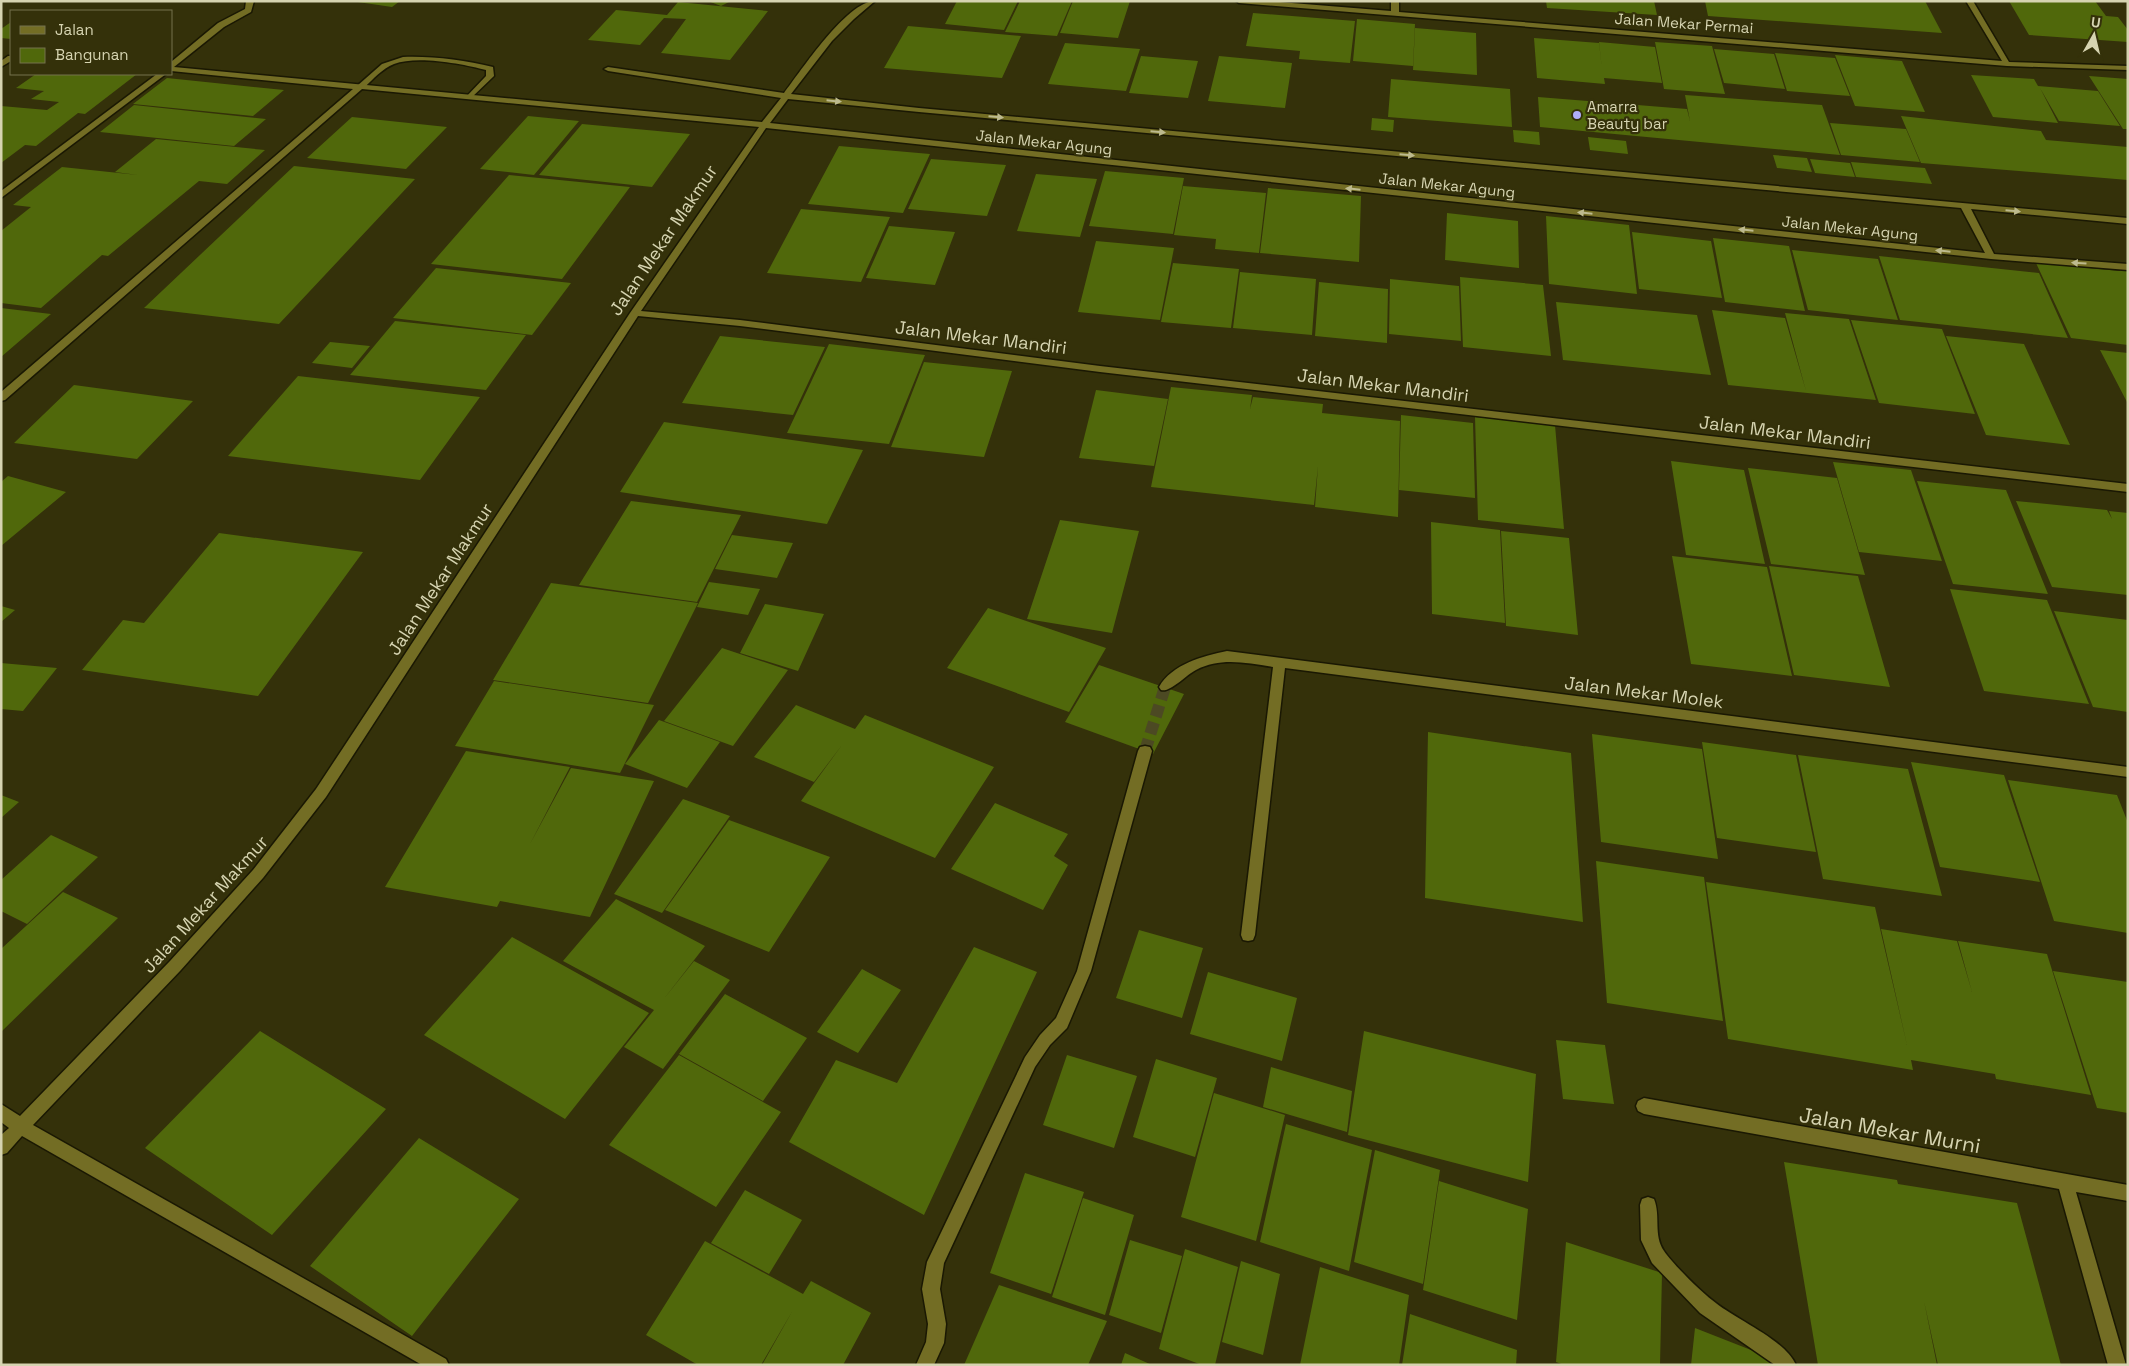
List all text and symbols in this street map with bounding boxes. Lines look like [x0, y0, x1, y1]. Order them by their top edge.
street label: Jalan Mekar Permai [1614, 9, 1754, 37]
legend [10, 10, 172, 75]
north arrow [2069, 10, 2119, 60]
text: U [2090, 13, 2102, 32]
text: Jalan [55, 20, 94, 39]
text: Bangunan [55, 45, 129, 64]
one-way arrow [827, 97, 843, 105]
place label: Amarra Beauty bar [1587, 97, 1668, 133]
marker: Amarra Beauty bar [1571, 109, 1583, 121]
one-way arrow [988, 113, 1004, 121]
street label: Jalan Mekar Agung [975, 125, 1113, 159]
one-way arrow [1150, 128, 1166, 136]
one-way arrow [1399, 151, 1415, 159]
street label: Jalan Mekar Makmur [604, 160, 722, 320]
street label: Jalan Mekar Agung [1378, 168, 1516, 202]
one-way arrow [1345, 185, 1361, 193]
one-way arrow [2005, 207, 2021, 215]
one-way arrow [1576, 209, 1592, 217]
street label: Jalan Mekar Agung [1781, 211, 1919, 245]
one-way arrow [1738, 226, 1754, 234]
one-way arrow [1934, 247, 1950, 255]
one-way arrow [2071, 259, 2087, 267]
street label: Jalan Mekar Mandiri [894, 315, 1068, 359]
street label: Jalan Mekar Mandiri [1296, 363, 1470, 407]
street label: Jalan Mekar Mandiri [1698, 410, 1872, 454]
street label: Jalan Mekar Makmur [382, 498, 498, 660]
street label: Jalan Mekar Molek [1563, 671, 1725, 713]
street label: Jalan Mekar Makmur [137, 830, 273, 978]
street label: Jalan Mekar Murni [1797, 1101, 1983, 1159]

